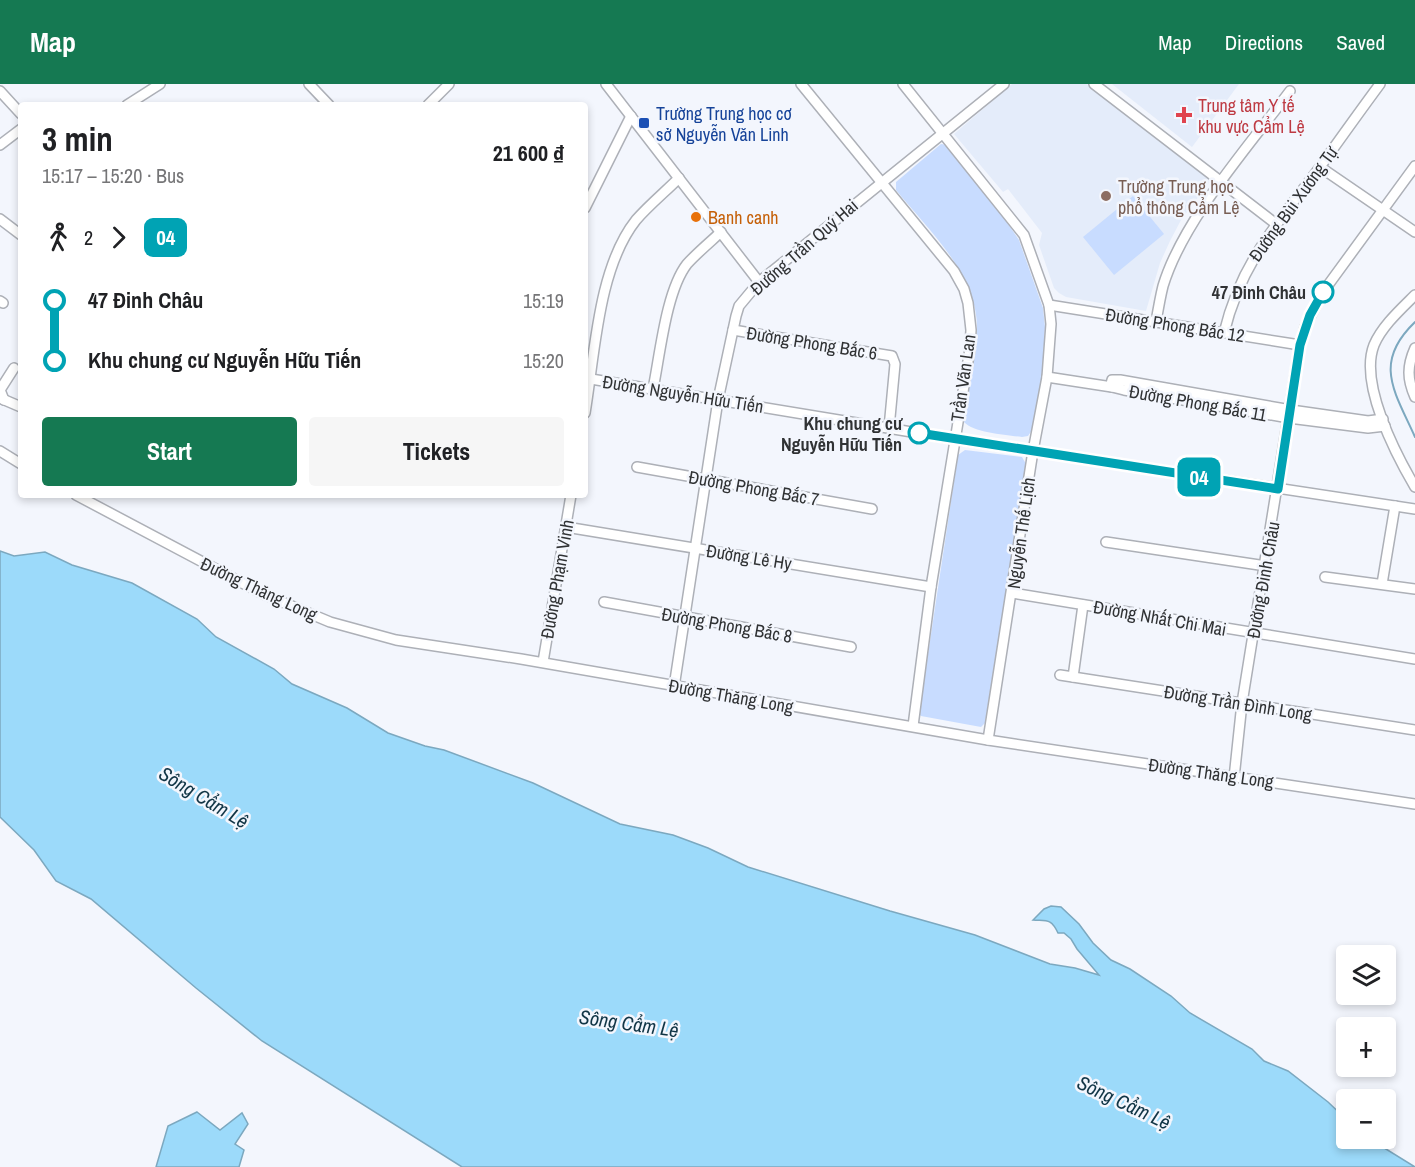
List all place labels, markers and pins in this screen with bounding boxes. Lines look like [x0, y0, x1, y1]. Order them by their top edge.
place label: Trung tâm Y tế khu vực Cẩm Lệ [1198, 93, 1305, 139]
place label: Trường Trung học cơ sở Nguyễn Văn Linh [656, 101, 792, 147]
marker: Trung tâm Y tế khu vực Cẩm Lệ [1175, 106, 1193, 124]
marker: Trường Trung học cơ sở Nguyễn Văn Linh [637, 116, 651, 130]
place label: Trường Trung học phổ thông Cẩm Lệ [1118, 174, 1239, 220]
marker: Trường Trung học phổ thông Cẩm Lệ [1099, 189, 1113, 203]
place label: Banh canh [708, 205, 779, 230]
marker: Banh canh [689, 210, 703, 224]
place label: 47 Đinh Châu [1212, 280, 1306, 305]
marker: 47 Đinh Châu [1312, 281, 1334, 303]
place label: Khu chung cư Nguyễn Hữu Tiến [781, 411, 903, 457]
marker: Khu chung cư Nguyễn Hữu Tiến [908, 422, 930, 444]

